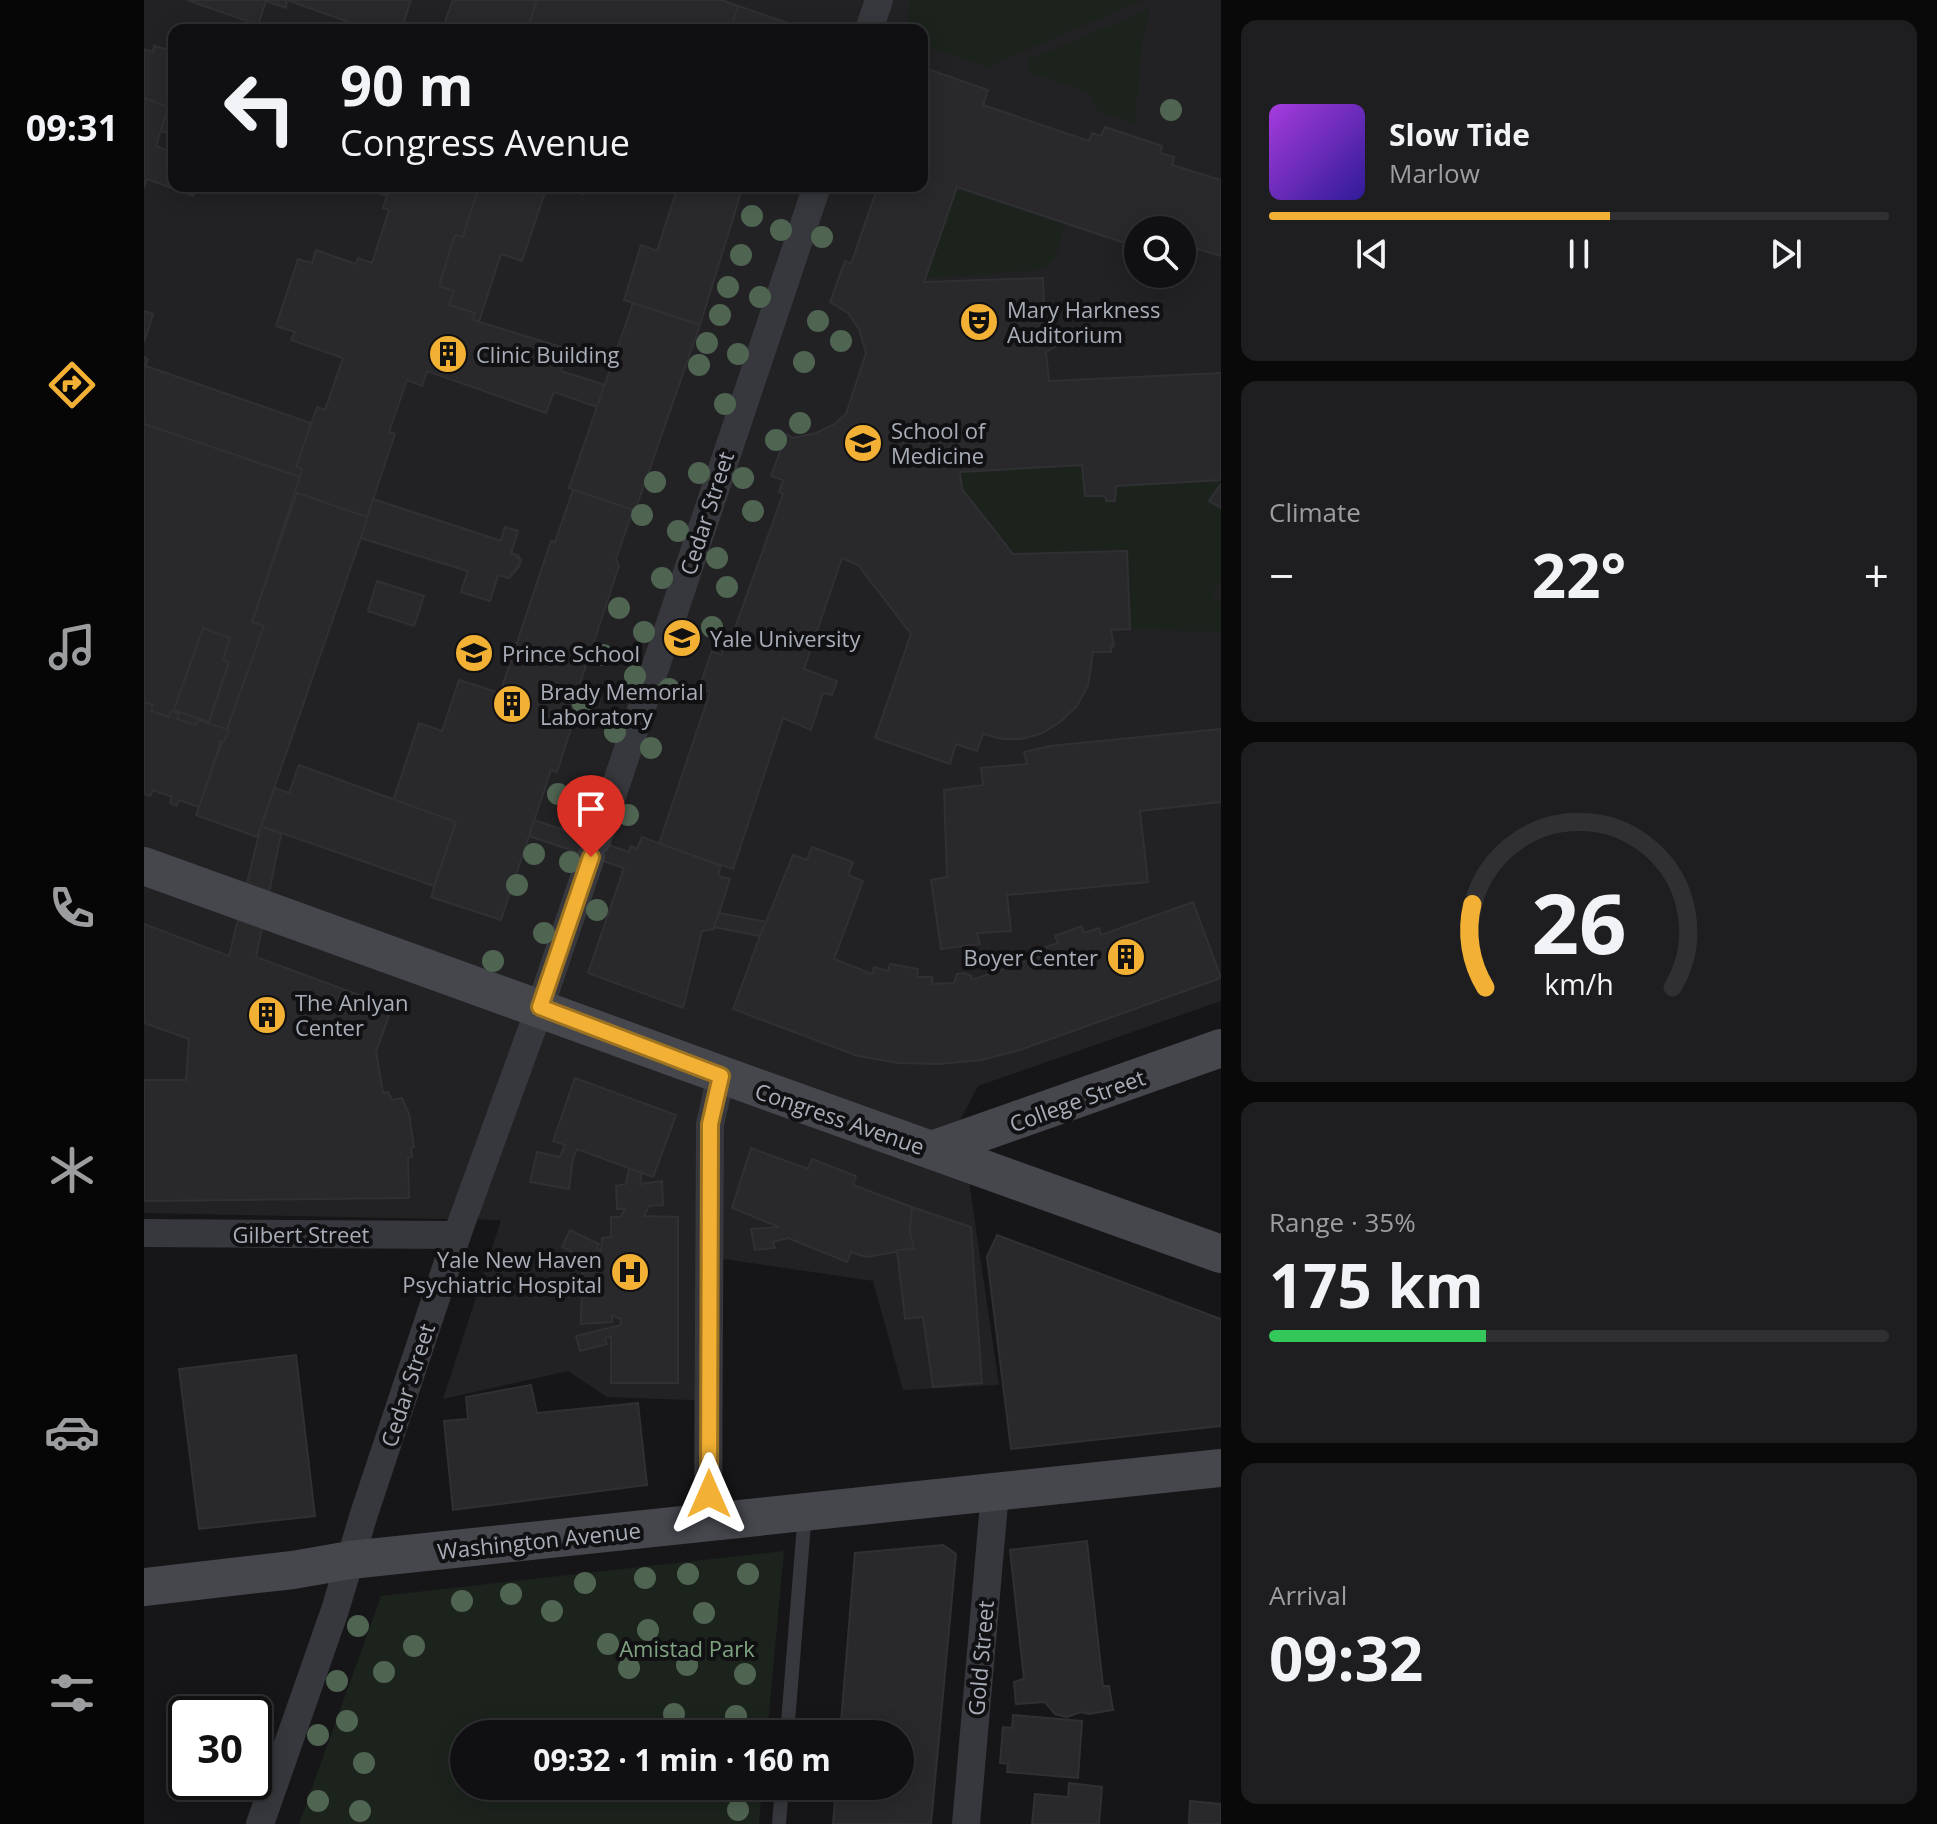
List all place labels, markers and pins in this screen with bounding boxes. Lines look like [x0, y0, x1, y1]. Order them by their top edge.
place label: Mary Harkness Auditorium [1007, 294, 1161, 349]
theatre icon: Mary Harkness Auditorium [958, 301, 1000, 343]
building icon: Clinic Building [427, 333, 469, 375]
place label: Clinic Building [476, 339, 620, 369]
place label: School of Medicine [891, 415, 987, 470]
school or university icon: School of Medicine [842, 422, 884, 464]
school or university icon: Yale University [661, 617, 703, 659]
place label: Yale University [710, 623, 861, 653]
school or university icon: Prince School [453, 632, 495, 674]
place label: Prince School [502, 638, 640, 668]
place label: Brady Memorial Laboratory [540, 676, 704, 731]
building icon: Brady Memorial Laboratory [491, 683, 533, 725]
pin [557, 775, 625, 857]
building icon: Boyer Center [1105, 936, 1147, 978]
place label: Boyer Center [964, 942, 1098, 972]
place label: The Anlyan Center [295, 987, 408, 1042]
building icon: The Anlyan Center [246, 994, 288, 1036]
place label: Yale New Haven Psychiatric Hospital [402, 1244, 602, 1299]
hospital icon: Yale New Haven Psychiatric Hospital [609, 1251, 651, 1293]

